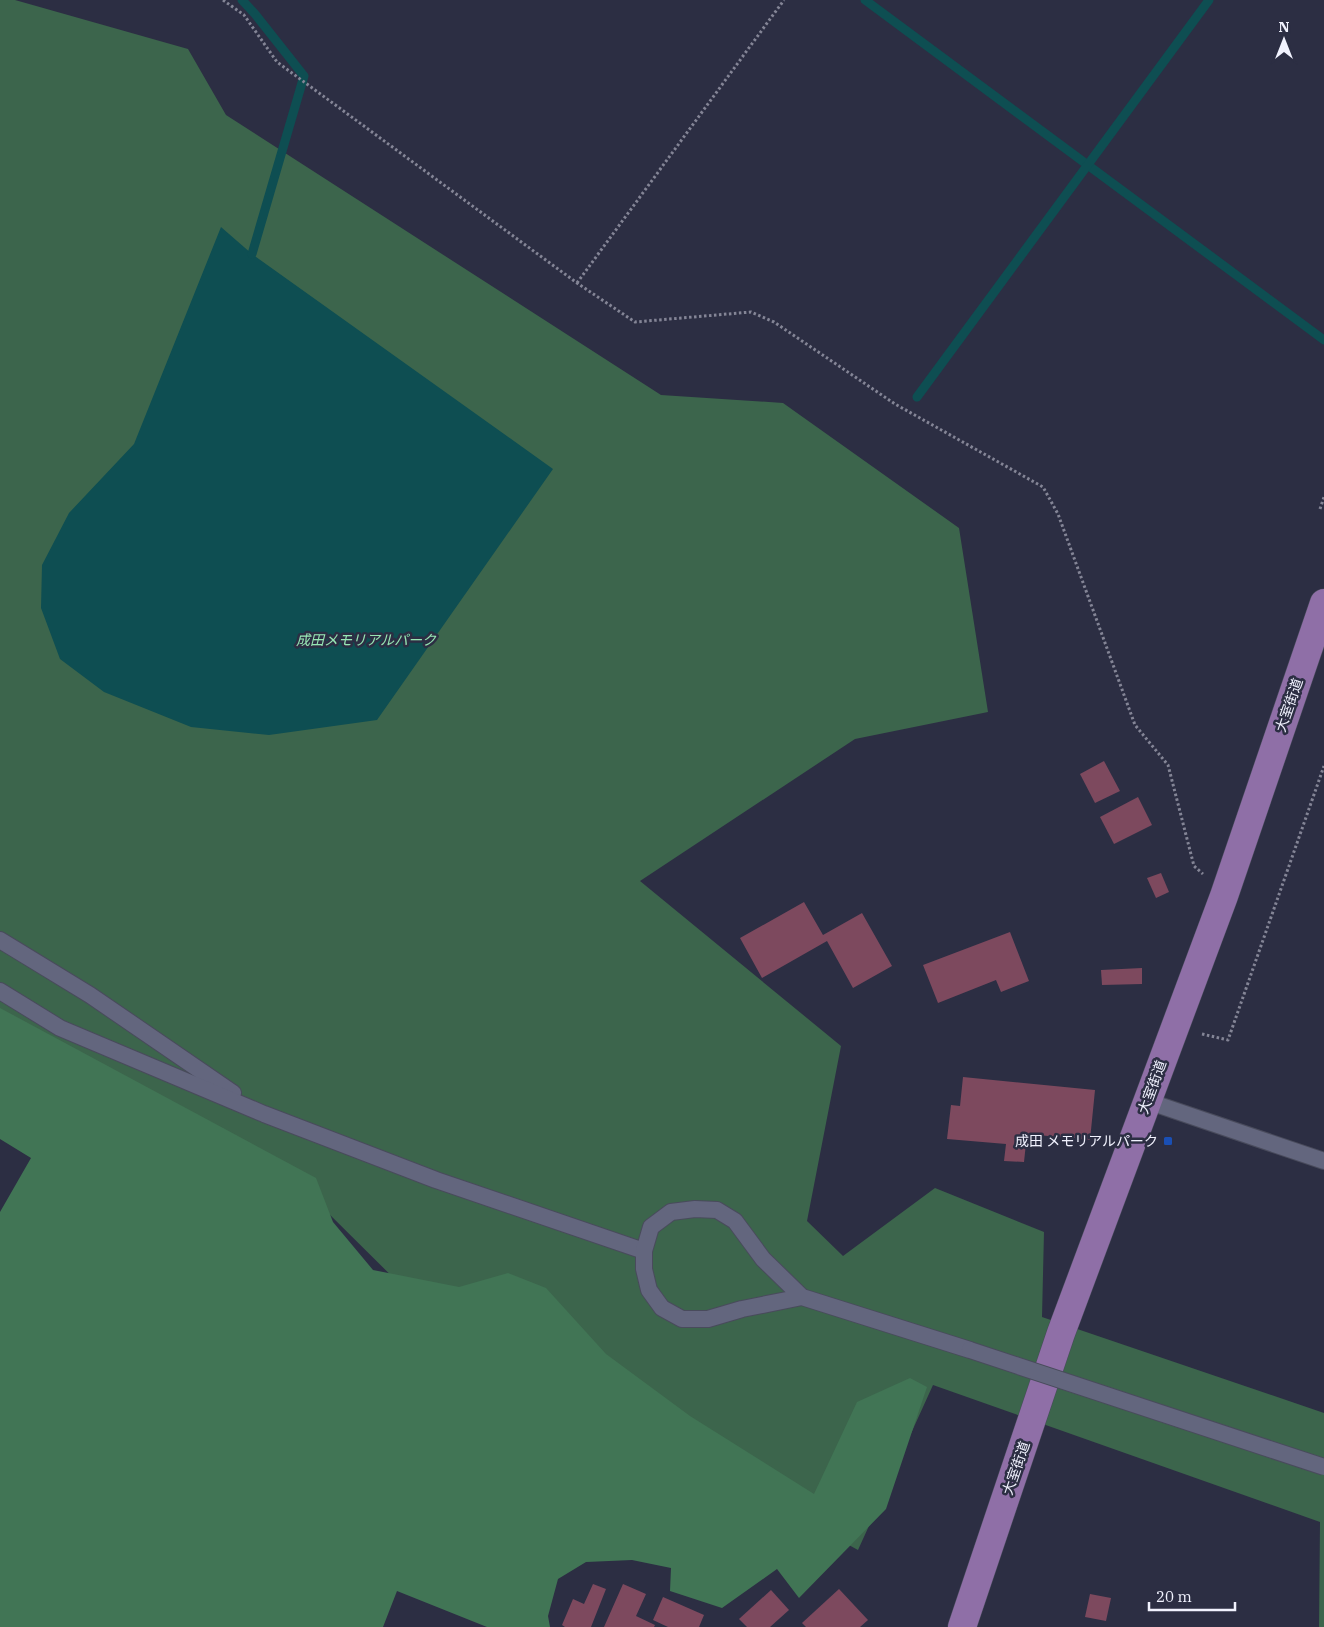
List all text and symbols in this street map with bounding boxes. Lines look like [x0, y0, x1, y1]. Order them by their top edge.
north arrow [1259, 15, 1309, 65]
text: N [1278, 18, 1290, 36]
park label: 成田メモリアルパーク [296, 631, 437, 649]
street label: 大室街道 [1271, 676, 1307, 734]
street label: 大室街道 [1134, 1058, 1170, 1116]
place label: 成田 メモリアルパーク [1015, 1132, 1158, 1150]
marker: 成田 メモリアルパーク [1162, 1135, 1174, 1147]
street label: 大室街道 [998, 1439, 1034, 1497]
scale bar [1149, 1580, 1235, 1612]
text: 20 m [1156, 1587, 1192, 1606]

